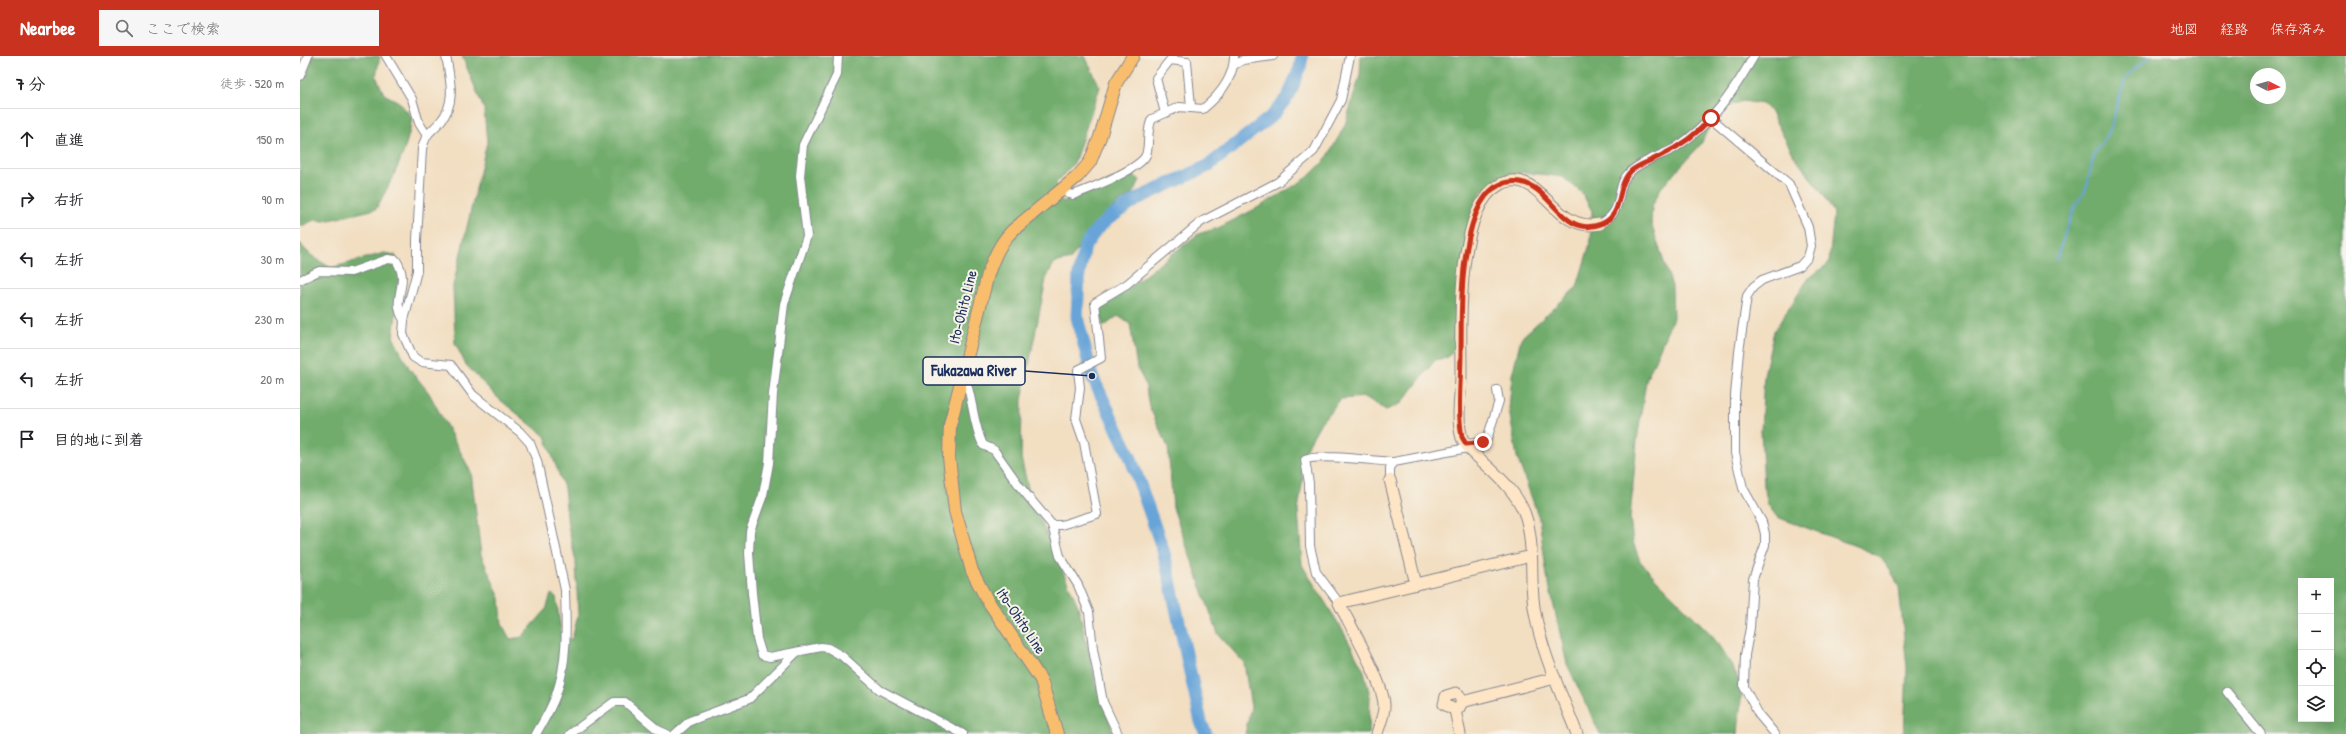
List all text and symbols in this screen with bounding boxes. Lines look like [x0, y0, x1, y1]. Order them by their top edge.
search box [99, 10, 379, 46]
text: Nearbee [20, 15, 75, 41]
icon: search [113, 17, 135, 39]
text: ここで検索 [145, 18, 220, 39]
text: 地図 [2170, 19, 2198, 38]
text: 経路 [2220, 19, 2248, 38]
text: 保存済み [2270, 19, 2326, 38]
north arrow [2250, 68, 2286, 104]
text: 7 分 [16, 72, 45, 95]
text: 徒歩 · 520 m [220, 74, 284, 92]
route start [1702, 109, 1720, 127]
icon: ahead [16, 128, 38, 150]
text: 直進 [54, 129, 84, 150]
text: 150 m [256, 130, 284, 148]
icon: right [16, 188, 38, 210]
text: 右折 [54, 189, 84, 210]
text: 90 m [262, 190, 284, 208]
icon: left [16, 248, 38, 270]
text: 左折 [54, 249, 84, 270]
text: 30 m [261, 250, 284, 268]
street label: Ito-Ohito Line [943, 268, 982, 346]
icon: left [16, 308, 38, 330]
text: 左折 [54, 309, 84, 330]
text: 230 m [254, 310, 284, 328]
callout: Fukazawa River [923, 357, 1025, 385]
text: Fukazawa River [930, 359, 1018, 381]
icon: left [16, 368, 38, 390]
text: 左折 [54, 369, 84, 390]
text: 20 m [260, 370, 284, 388]
icon: arrive [16, 428, 38, 450]
text: 目的地に到着 [54, 429, 144, 450]
route end [1474, 433, 1492, 451]
map controls [2298, 578, 2334, 722]
button: + [2298, 578, 2334, 614]
street label: Ito-Ohito Line [992, 584, 1051, 658]
button: − [2298, 614, 2334, 650]
button: locate [2298, 650, 2334, 686]
button: layers [2298, 686, 2334, 722]

